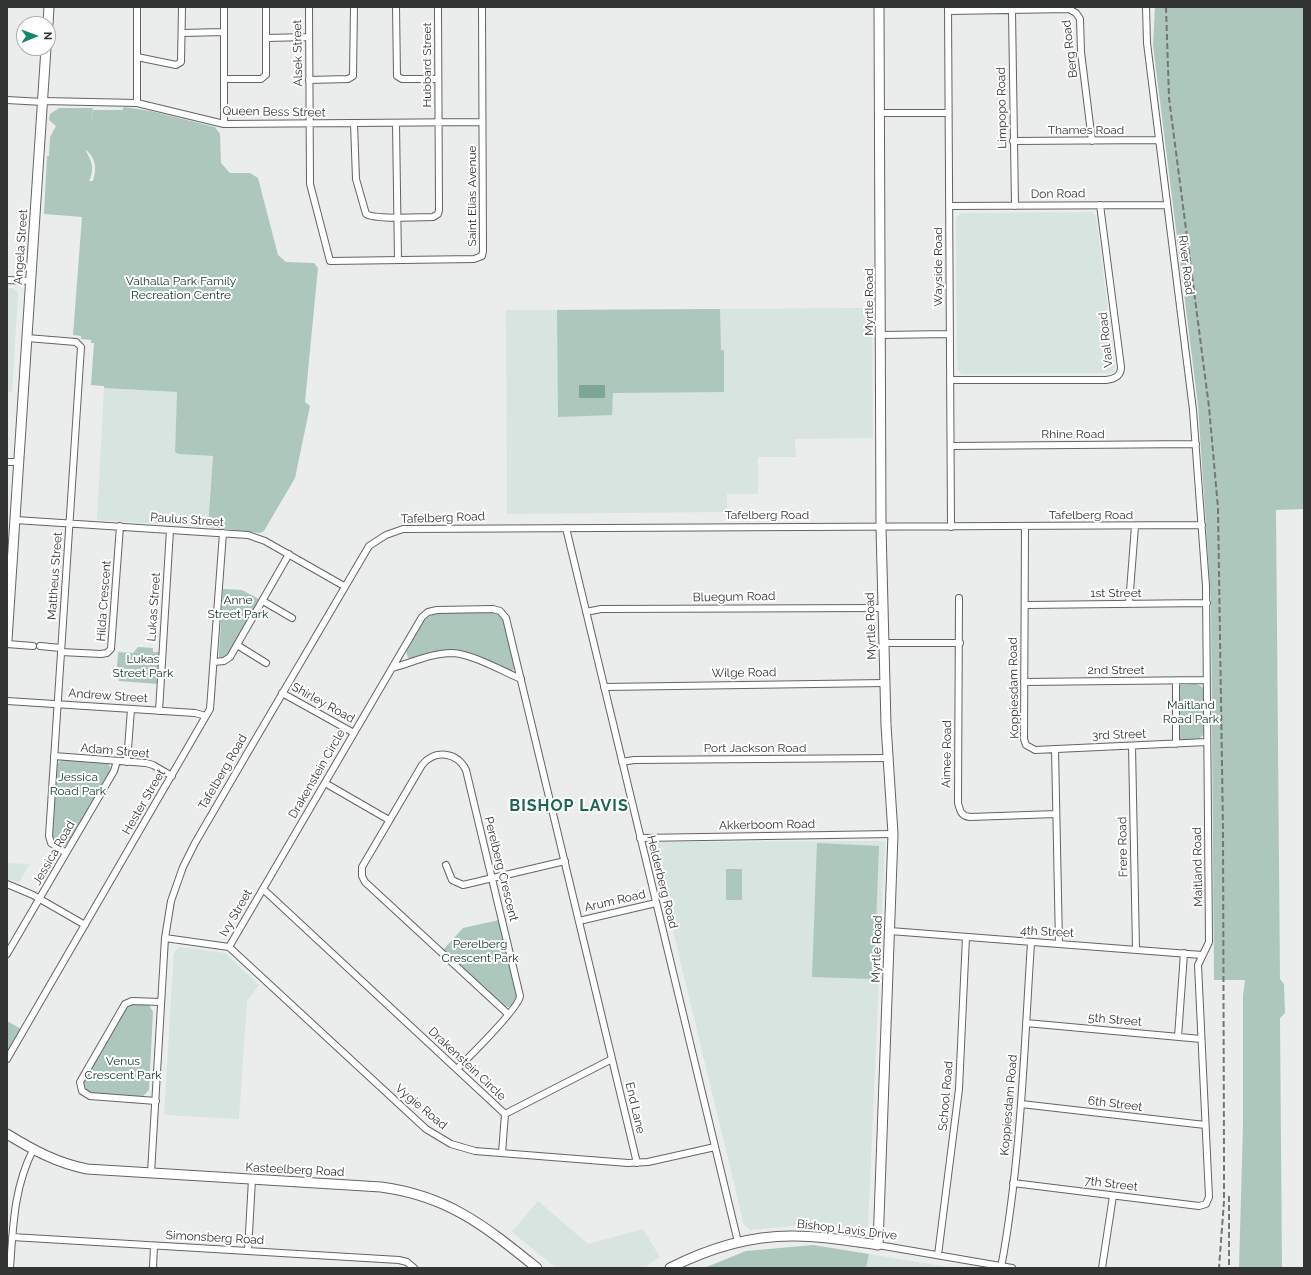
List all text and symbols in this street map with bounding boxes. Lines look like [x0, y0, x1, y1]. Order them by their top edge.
north arrow [16, 16, 56, 56]
street label: Alsek Street [290, 19, 306, 87]
street label: Berg Road [1059, 19, 1081, 79]
street label: Hubbard Street [420, 22, 434, 108]
text: N [41, 31, 54, 40]
street label: Limpopo Road [994, 67, 1010, 149]
street label: Queen Bess Street [222, 104, 326, 120]
street label: Thames Road [1048, 123, 1124, 137]
street label: Saint Elias Avenue [465, 145, 479, 247]
street label: Don Road [1031, 186, 1085, 202]
street label: Angela Street [11, 209, 31, 285]
street label: Wayside Road [931, 227, 945, 307]
street label: River Road [1175, 235, 1197, 295]
street label: Myrtle Road [862, 268, 876, 336]
park label: Valhalla Park Family Recreation Centre [126, 274, 236, 302]
street label: Vaal Road [1096, 312, 1116, 368]
street label: Rhine Road [1041, 427, 1105, 441]
street label: Tafelberg Road [725, 508, 809, 522]
street label: Tafelberg Road [1049, 508, 1133, 522]
street label: Tafelberg Road [401, 509, 485, 527]
street label: Paulus Street [150, 510, 224, 530]
street label: Mattheus Street [45, 531, 65, 621]
street label: Hilda Crescent [94, 560, 114, 642]
street label: Lukas Street [144, 572, 164, 642]
street label: 1st Street [1090, 586, 1142, 600]
street label: Bluegum Road [692, 589, 776, 605]
street label: Myrtle Road [863, 592, 879, 660]
park label: Anne Street Park [208, 593, 268, 621]
street label: Koppiesdam Road [1006, 637, 1022, 739]
park label: Lukas Street Park [113, 652, 173, 680]
street label: 2nd Street [1087, 663, 1145, 677]
street label: Wilge Road [712, 665, 776, 681]
street label: Shirley Road [289, 680, 357, 726]
street label: Andrew Street [68, 686, 148, 706]
park label: Maitland Road Park [1163, 698, 1219, 726]
street label: Aimee Road [939, 720, 955, 788]
street label: Drakenstein Circle [286, 727, 348, 821]
street label: 3rd Street [1092, 727, 1146, 743]
street label: Tafelberg Road [196, 732, 250, 812]
street label: Adam Street [80, 741, 150, 761]
street label: Port Jackson Road [704, 741, 806, 755]
street label: Hester Street [119, 767, 169, 837]
park label: Jessica Road Park [50, 770, 106, 798]
district label: BISHOP LAVIS [509, 796, 629, 816]
street label: Perelberg Crescent [481, 815, 521, 923]
street label: Akkerboom Road [719, 817, 815, 833]
street label: Frere Road [1115, 817, 1131, 877]
street label: Jessica Road [30, 818, 78, 888]
street label: Maitland Road [1190, 827, 1206, 907]
street label: Helderberg Road [643, 834, 681, 930]
street label: Ivy Street [217, 887, 255, 939]
street label: Arum Road [583, 887, 647, 915]
street label: Myrtle Road [869, 915, 885, 983]
street label: 4th Street [1020, 923, 1074, 941]
park label: Perelberg Crescent Park [441, 937, 519, 965]
street label: 5th Street [1088, 1010, 1142, 1030]
street label: Drakenstein Circle [425, 1024, 509, 1104]
park label: Venus Crescent Park [84, 1054, 162, 1082]
street label: Koppiesdam Road [997, 1054, 1021, 1156]
street label: School Road [936, 1060, 956, 1132]
street label: Vygie Road [392, 1081, 450, 1133]
street label: End Lane [622, 1081, 648, 1135]
street label: 6th Street [1087, 1094, 1143, 1114]
street label: Kasteelberg Road [245, 1160, 345, 1180]
street label: 7th Street [1083, 1174, 1139, 1194]
street label: Bishop Lavis Drive [796, 1217, 898, 1243]
street label: Simonsberg Road [165, 1228, 265, 1248]

